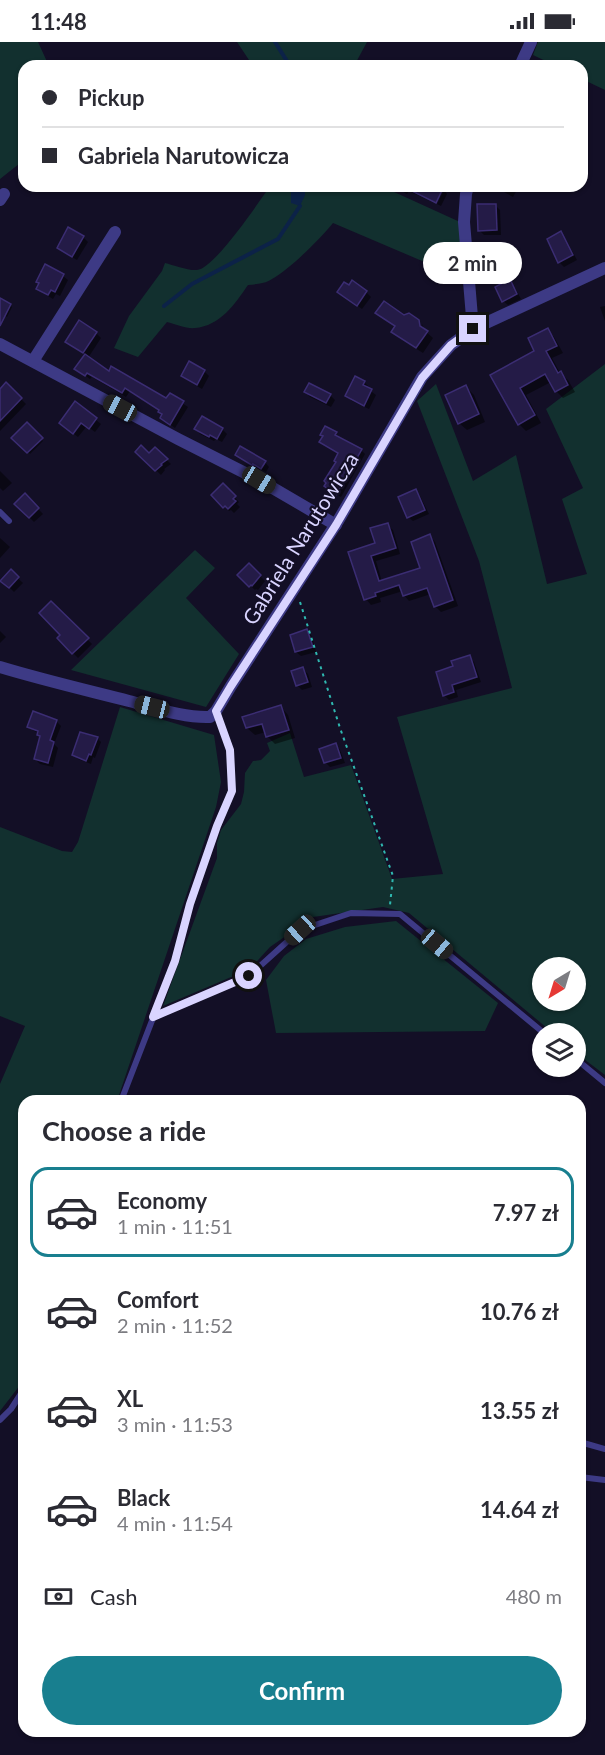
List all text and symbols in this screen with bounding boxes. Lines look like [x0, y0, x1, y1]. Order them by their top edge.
text: 11:48 [30, 8, 87, 35]
text: Pickup [78, 84, 144, 111]
text: Gabriela Narutowicza [78, 142, 289, 169]
callout: 2 min [424, 242, 522, 284]
text: 2 min [448, 251, 497, 275]
route end [459, 315, 486, 342]
car [100, 392, 140, 424]
street label: Gabriela Narutowicza [237, 448, 363, 629]
car [239, 463, 279, 497]
car [132, 694, 172, 720]
car [281, 911, 319, 949]
car [417, 926, 457, 962]
north arrow [532, 957, 586, 1011]
map controls [532, 957, 586, 1077]
route start [235, 962, 262, 989]
button: layers [532, 1023, 586, 1077]
text: Choose a ride [42, 1114, 206, 1147]
icon: car [45, 1185, 99, 1239]
text: Economy [117, 1187, 207, 1214]
text: 7.97 zł [493, 1199, 559, 1226]
text: 1 min · 11:51 [117, 1214, 233, 1238]
icon: car [45, 1284, 99, 1338]
text: Comfort [117, 1286, 199, 1313]
text: 10.76 zł [480, 1298, 559, 1325]
text: 2 min · 11:52 [117, 1313, 233, 1337]
icon: car [45, 1383, 99, 1437]
text: XL [117, 1385, 143, 1412]
text: 13.55 zł [480, 1397, 559, 1424]
text: 3 min · 11:53 [117, 1412, 233, 1436]
icon: car [45, 1482, 99, 1536]
text: Black [117, 1484, 170, 1511]
text: 14.64 zł [480, 1496, 559, 1523]
text: 4 min · 11:54 [117, 1511, 233, 1535]
icon: cash [42, 1580, 75, 1613]
text: Cash [90, 1583, 137, 1610]
text: 480 m [506, 1584, 562, 1608]
button: Confirm [42, 1656, 562, 1725]

